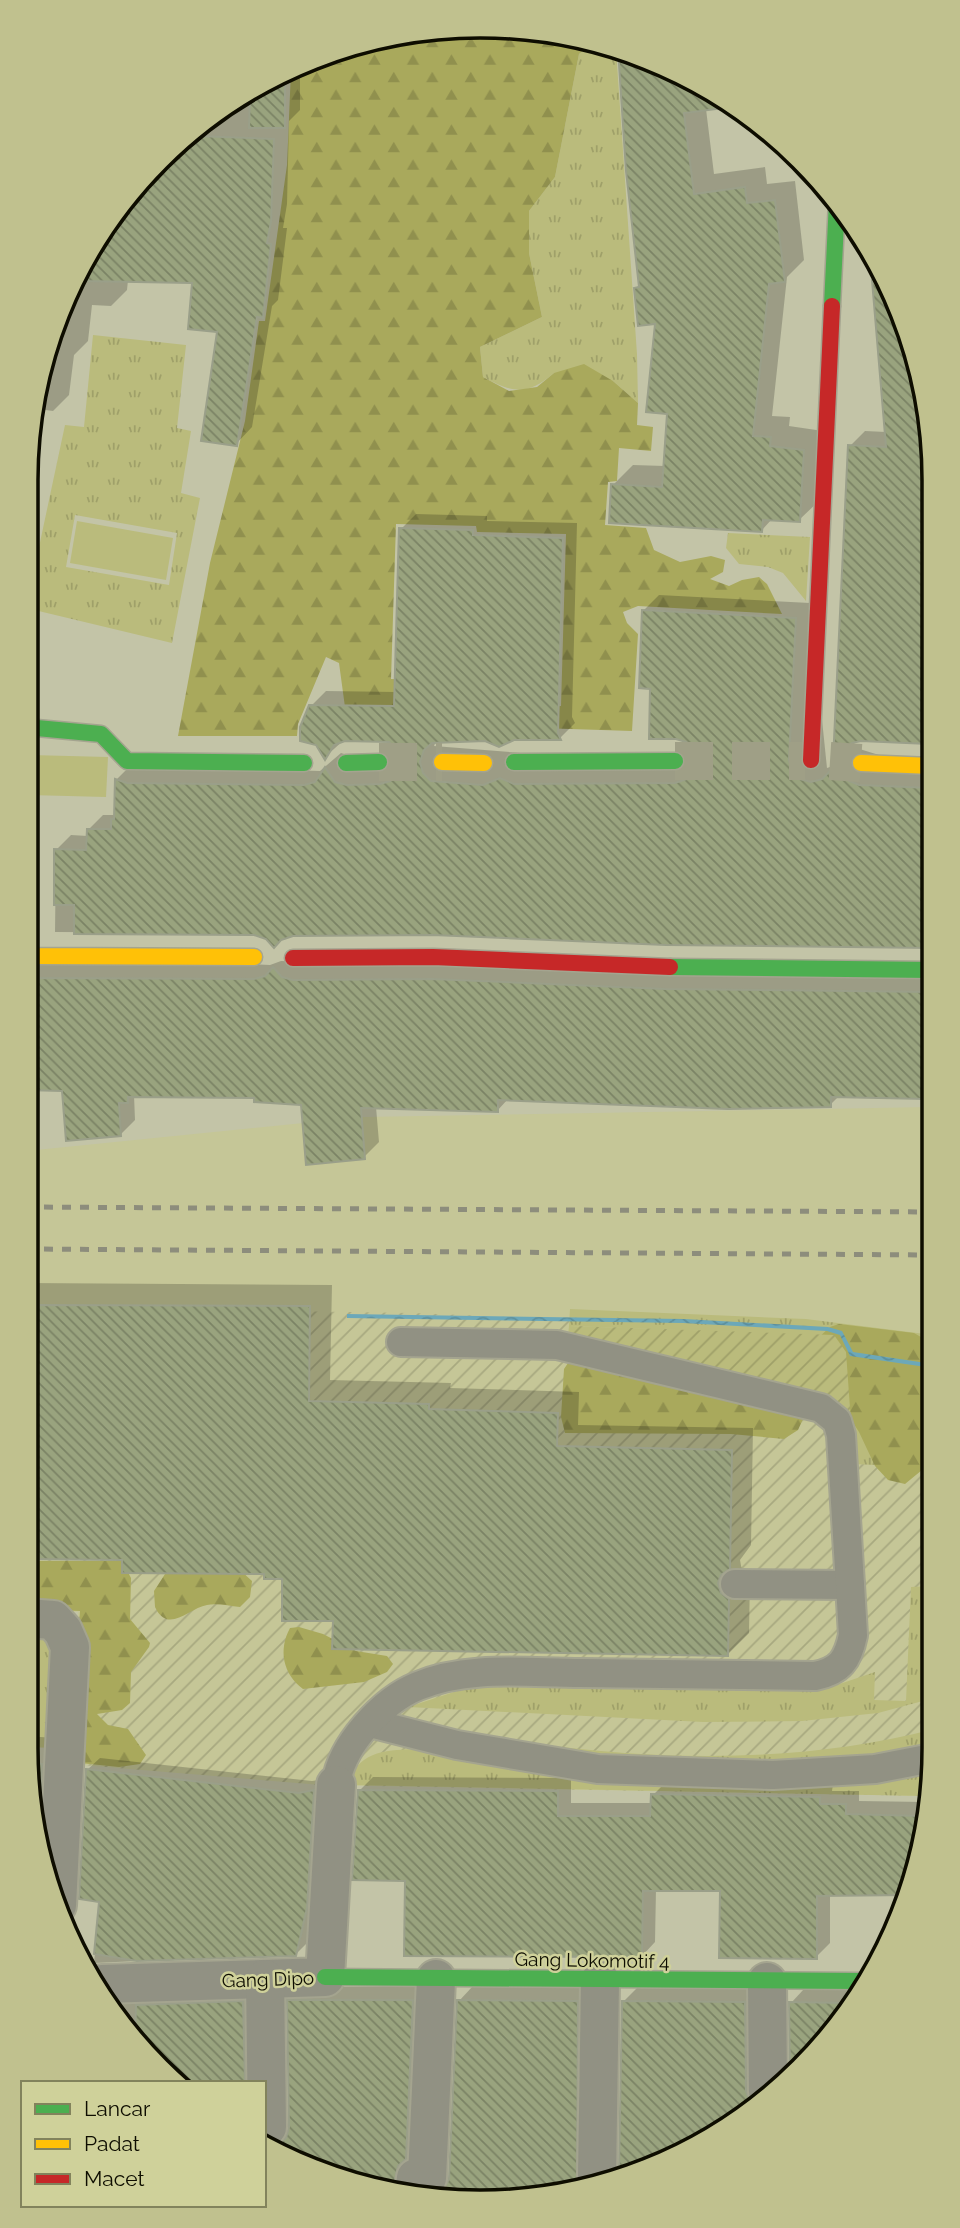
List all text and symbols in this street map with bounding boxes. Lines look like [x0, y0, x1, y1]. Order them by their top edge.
street label: Gang Lokomotif 4 [514, 1948, 670, 1972]
street label: Gang Dipo [221, 1966, 315, 1992]
legend [21, 2081, 266, 2207]
text: Lancar [84, 2096, 151, 2121]
text: Padat [84, 2131, 140, 2156]
text: Macet [84, 2166, 144, 2191]

